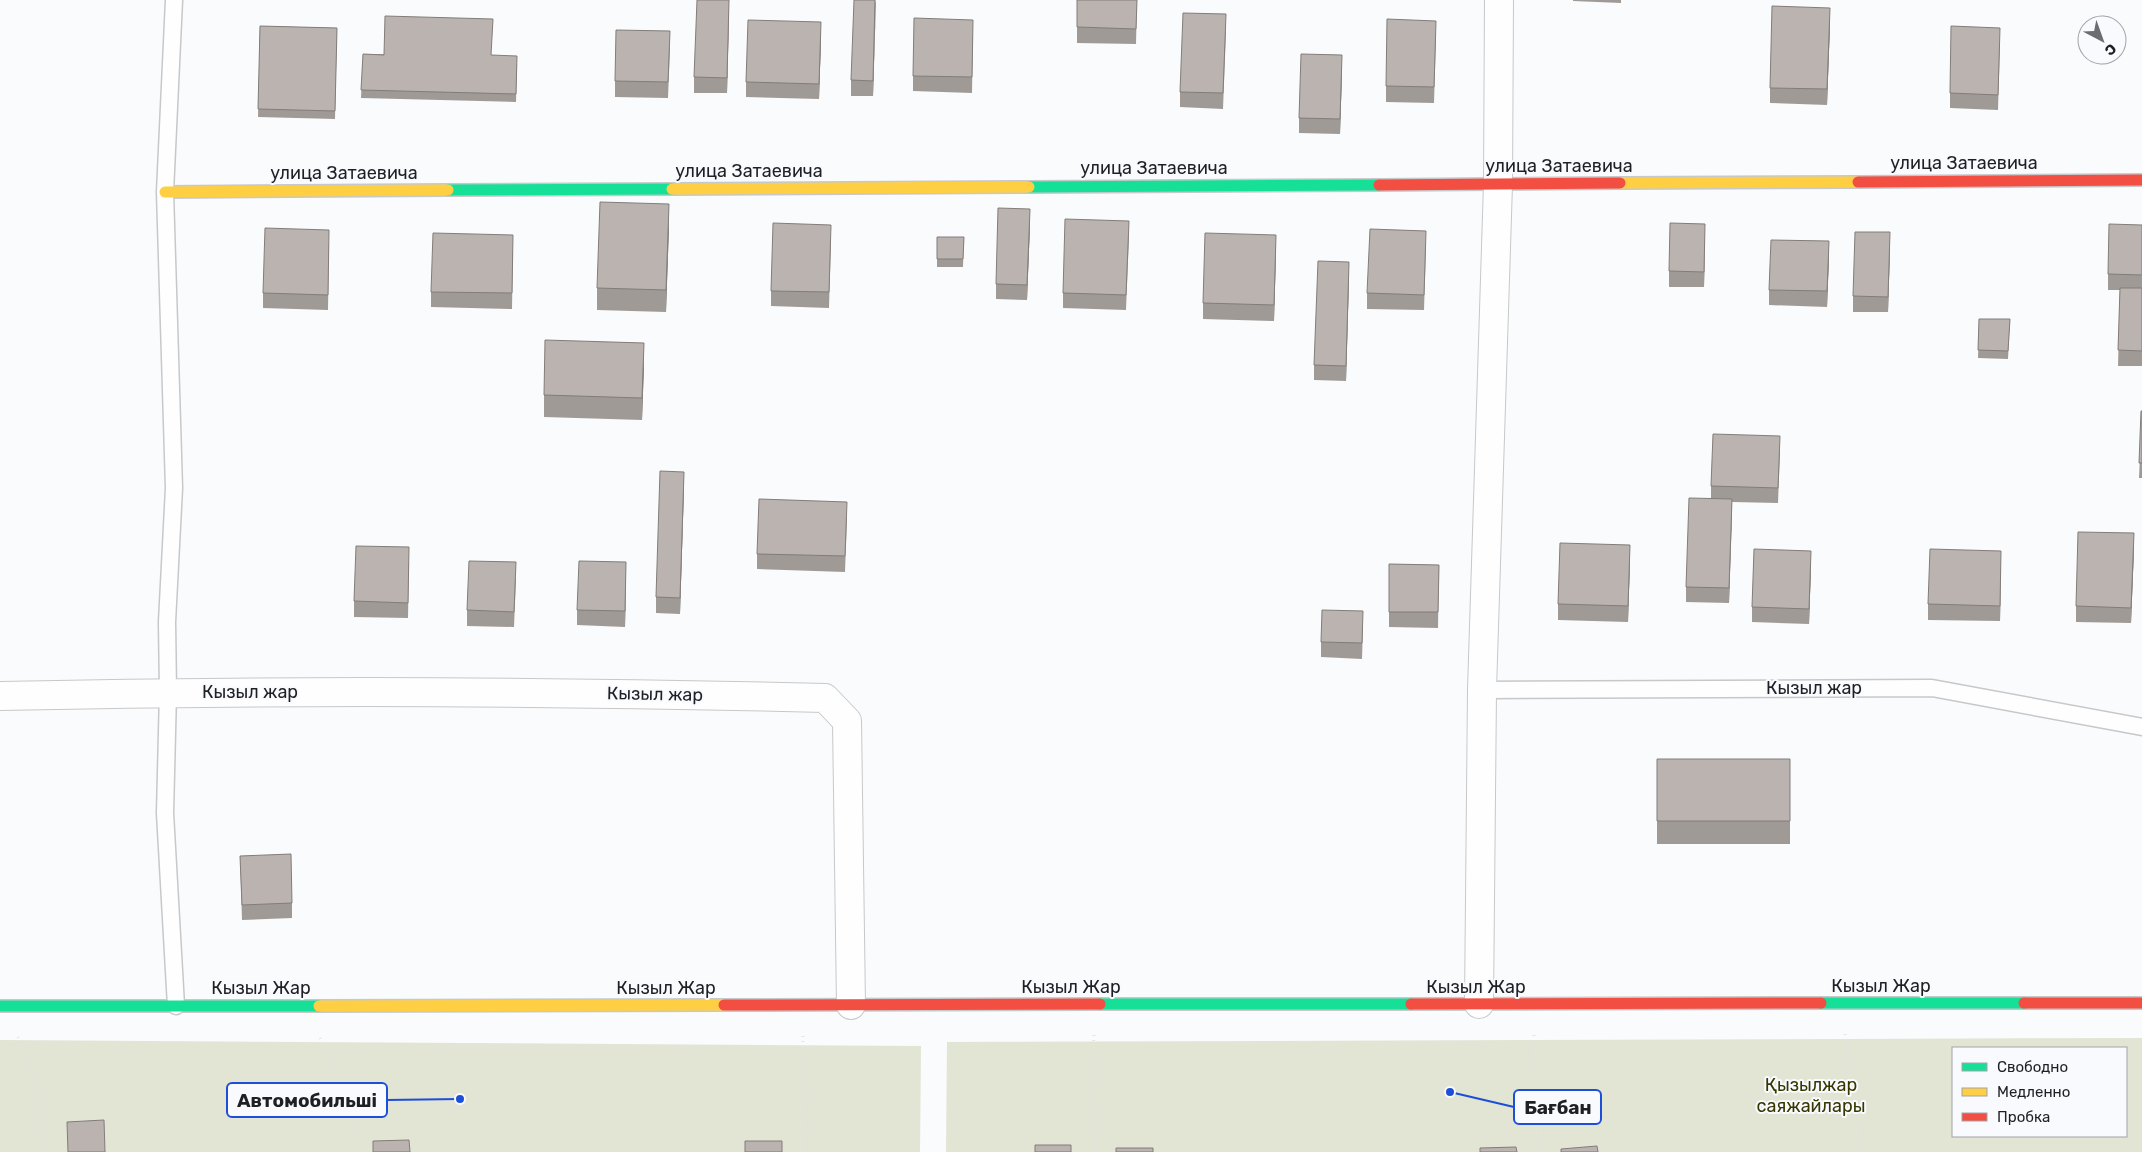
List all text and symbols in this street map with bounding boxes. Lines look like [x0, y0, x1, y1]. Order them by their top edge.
north arrow [2077, 15, 2127, 65]
text: С [2101, 40, 2119, 59]
street label: улица Затаевича [1890, 152, 2038, 174]
street label: улица Затаевича [1485, 155, 1633, 177]
street label: улица Затаевича [1080, 157, 1228, 179]
street label: улица Затаевича [675, 160, 823, 182]
street label: улица Затаевича [270, 162, 418, 184]
street label: Кызыл жар [1766, 677, 1862, 699]
street label: Кызыл жар [202, 681, 298, 703]
street label: Кызыл жар [607, 682, 703, 706]
street label: Кызыл Жар [1831, 975, 1931, 997]
street label: Кызыл Жар [1021, 976, 1121, 998]
street label: Кызыл Жар [1426, 976, 1526, 998]
street label: Кызыл Жар [211, 977, 311, 999]
street label: Кызыл Жар [616, 977, 716, 999]
legend [1952, 1047, 2127, 1137]
text: Свободно [1997, 1058, 2068, 1076]
park label: Қызылжар саяжайлары [1757, 1074, 1865, 1117]
callout: Автомобильші [227, 1083, 387, 1117]
text: Медленно [1997, 1083, 2070, 1101]
text: Автомобильші [237, 1089, 377, 1112]
callout: Бағбан [1514, 1090, 1601, 1124]
text: Бағбан [1524, 1096, 1592, 1119]
text: Пробка [1997, 1108, 2050, 1126]

